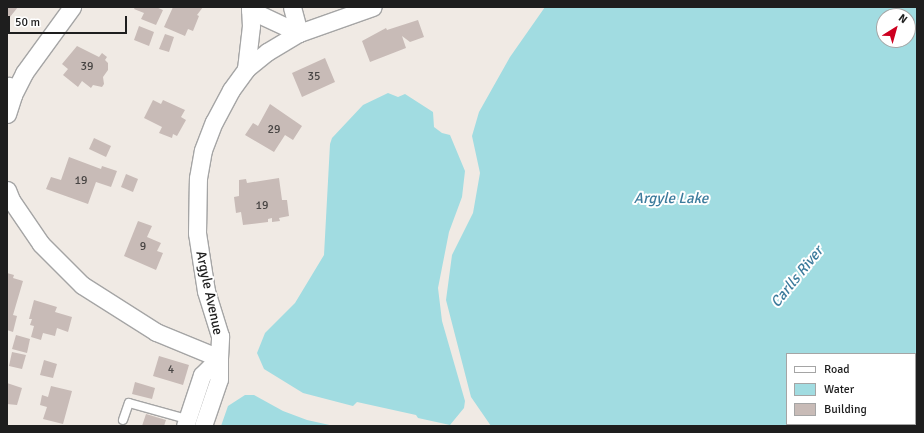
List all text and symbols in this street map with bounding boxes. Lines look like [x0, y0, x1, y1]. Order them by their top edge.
scale bar [10, 8, 129, 34]
north arrow [876, 8, 916, 48]
text: N [896, 11, 910, 26]
text: 50 m [15, 15, 40, 30]
house number: 39 [81, 60, 93, 74]
house number: 35 [308, 70, 320, 84]
house number: 29 [268, 123, 280, 137]
house number: 19 [75, 174, 87, 188]
water label: Argyle Lake [634, 190, 708, 208]
house number: 19 [256, 199, 268, 213]
house number: 9 [140, 240, 146, 254]
water label: Carlls River [767, 243, 827, 311]
street label: Argyle Avenue [192, 250, 226, 336]
legend [786, 353, 916, 425]
text: Road [824, 362, 850, 377]
house number: 4 [168, 363, 174, 377]
text: Water [824, 382, 854, 397]
text: Building [824, 402, 867, 417]

